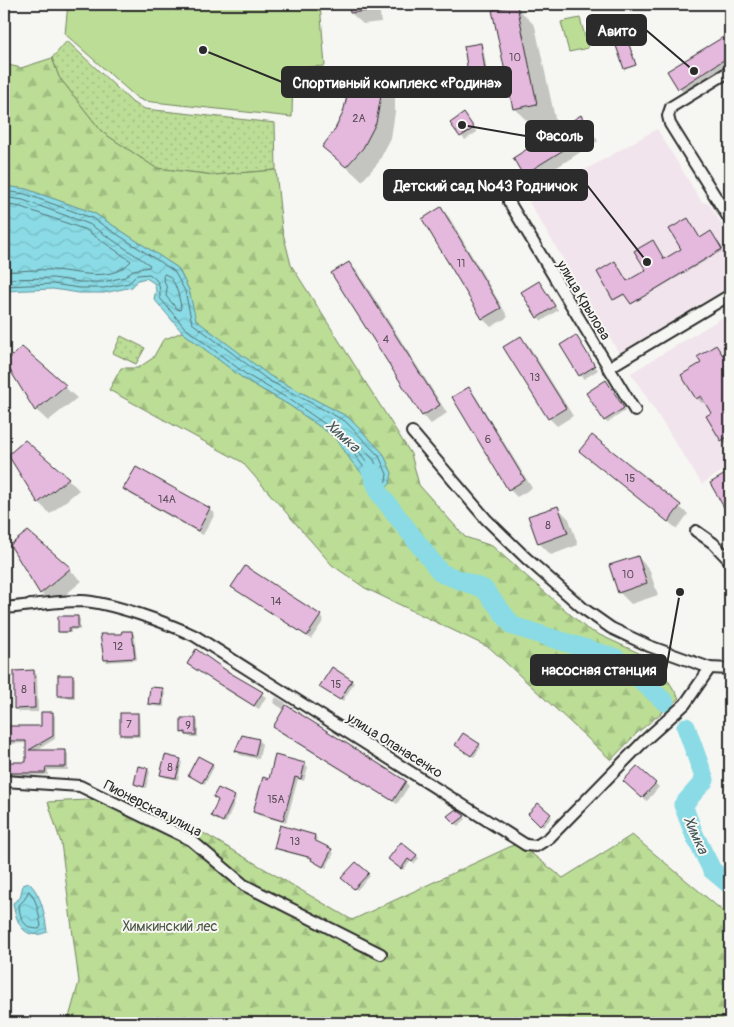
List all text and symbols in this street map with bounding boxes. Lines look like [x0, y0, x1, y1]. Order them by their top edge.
callout: Авито [587, 15, 646, 45]
text: Авито [597, 22, 637, 41]
house number: 10 [509, 51, 521, 64]
callout: Спортивный комплекс «Родина» [282, 67, 511, 97]
text: Спортивный комплекс «Родина» [292, 74, 502, 93]
house number: 2А [352, 112, 366, 125]
callout: Фасоль [526, 121, 593, 151]
text: Фасоль [535, 127, 584, 146]
callout: Детский сад №43 Родничок [384, 170, 587, 200]
text: Детский сад №43 Родничок [393, 177, 578, 196]
house number: 11 [457, 257, 465, 270]
street label: улица Крылова [553, 257, 614, 343]
house number: 4 [383, 333, 390, 346]
house number: 13 [530, 371, 540, 384]
water label: Химка [322, 416, 364, 457]
house number: 6 [485, 433, 491, 446]
house number: 15 [625, 472, 635, 485]
house number: 14А [158, 493, 176, 506]
house number: 8 [545, 519, 551, 532]
house number: 10 [622, 568, 634, 581]
house number: 14 [271, 595, 282, 608]
house number: 12 [113, 640, 123, 653]
callout: насосная станция [531, 655, 666, 685]
text: насосная станция [542, 661, 656, 680]
house number: 15 [331, 678, 341, 691]
house number: 8 [21, 683, 27, 696]
street label: улица Опанасенко [343, 709, 446, 782]
house number: 7 [126, 718, 132, 731]
house number: 9 [185, 719, 191, 732]
house number: 8 [167, 761, 173, 774]
street label: Пионерская улица [101, 776, 205, 841]
house number: 15А [267, 793, 285, 806]
water label: Химка [679, 813, 713, 858]
house number: 13 [290, 835, 300, 848]
park label: Химкинский лес [122, 918, 218, 935]

